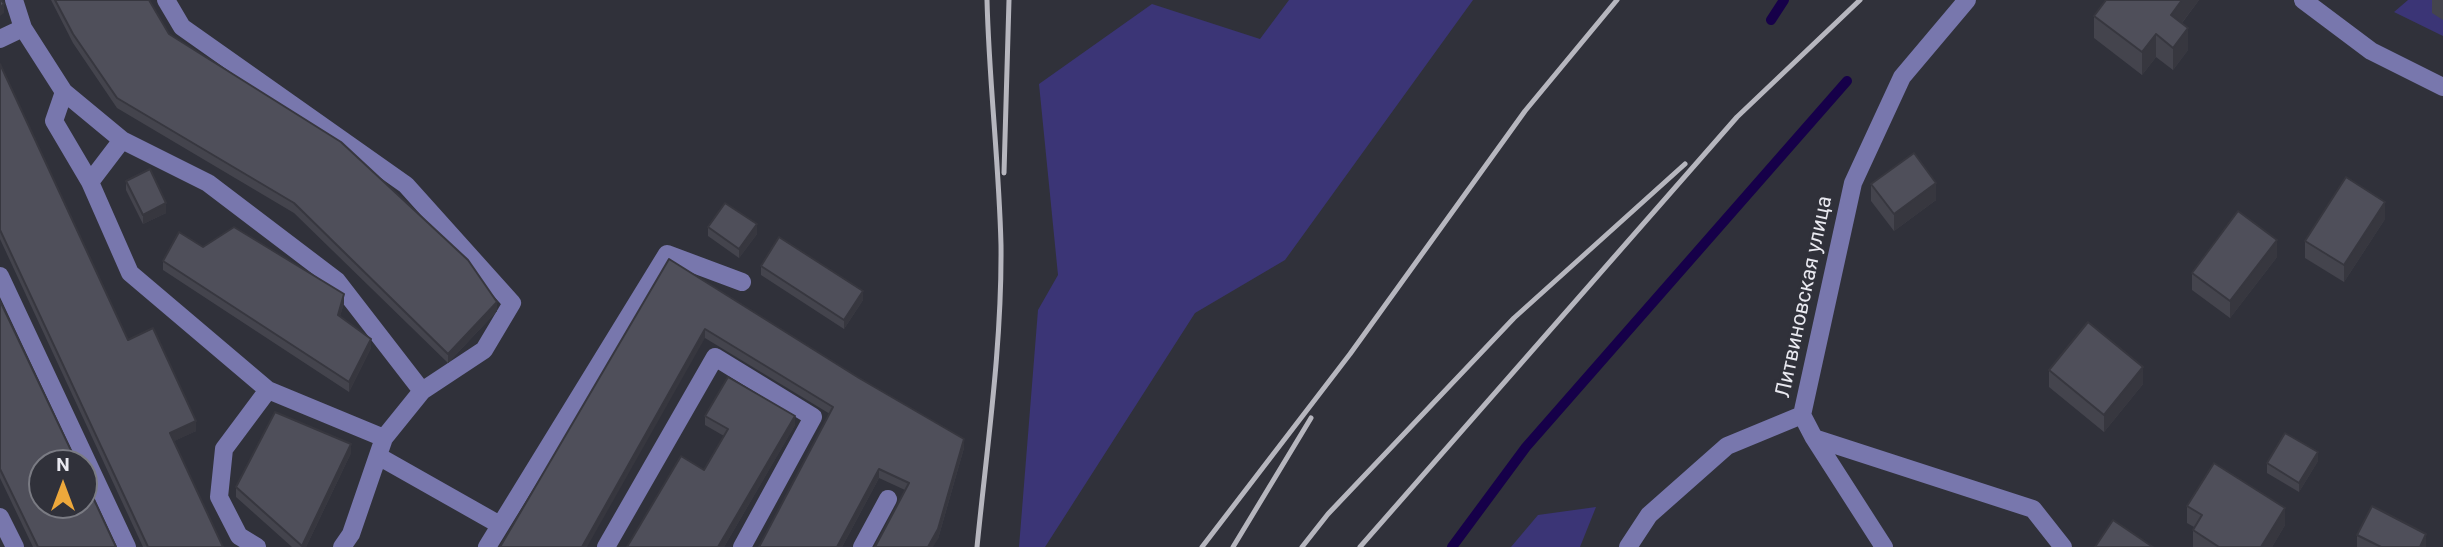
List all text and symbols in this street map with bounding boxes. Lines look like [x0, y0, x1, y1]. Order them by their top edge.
street label: Литвиновская улица [1771, 194, 1839, 400]
north arrow [28, 449, 98, 519]
text: N [56, 453, 70, 476]

